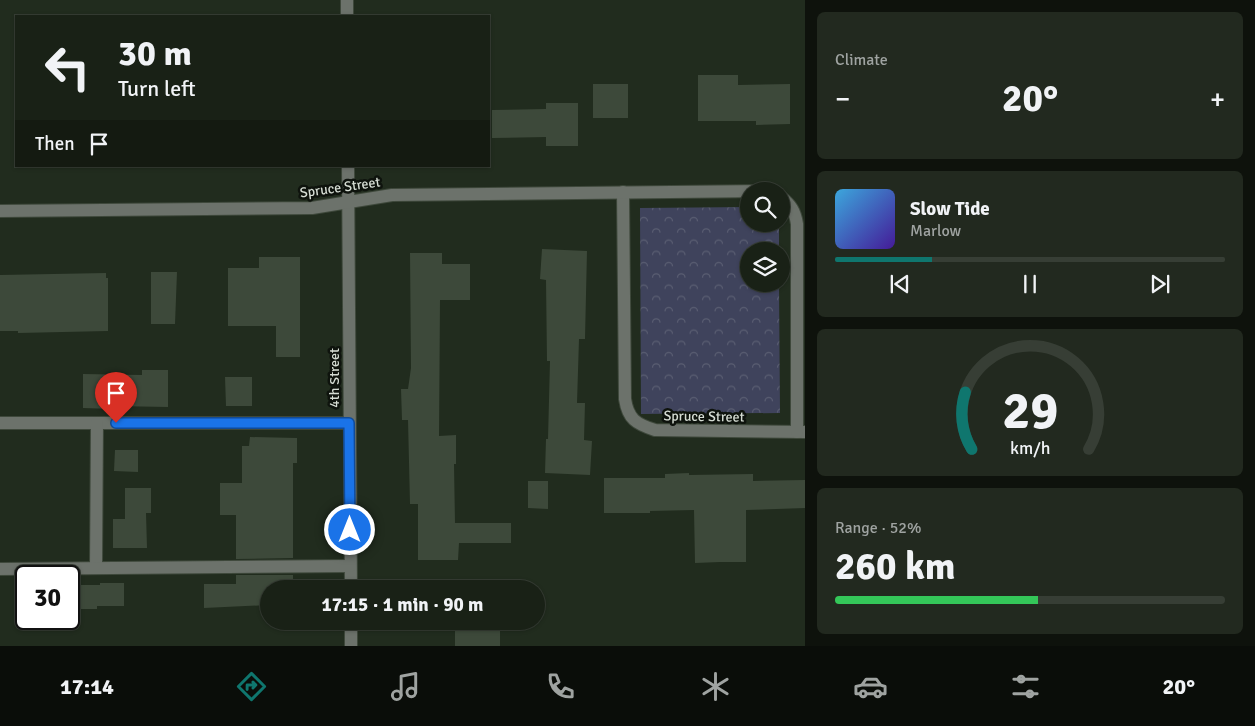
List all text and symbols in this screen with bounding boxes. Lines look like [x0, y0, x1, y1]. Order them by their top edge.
text: 30 m [118, 32, 192, 75]
icon: left [35, 35, 100, 100]
text: Climate [835, 50, 888, 70]
text: Turn left [118, 75, 196, 102]
text: 20° [1002, 75, 1058, 122]
text: − [835, 82, 850, 116]
text: + [1210, 82, 1225, 116]
icon: arrive [85, 130, 113, 158]
text: Then [35, 132, 75, 156]
street label: Spruce Street [299, 173, 381, 202]
map controls [740, 182, 790, 292]
button: search [740, 182, 790, 232]
text: Slow Tide [910, 197, 990, 221]
text: Marlow [910, 221, 961, 241]
button: layers [740, 242, 790, 292]
icon: previous [886, 270, 914, 298]
icon: pause [1016, 270, 1044, 298]
icon: next [1146, 270, 1174, 298]
street label: 4th Street [326, 348, 343, 408]
pin [95, 372, 137, 423]
icon: arrive [102, 379, 130, 407]
text: 29 [1002, 379, 1058, 443]
street label: Spruce Street [663, 407, 745, 426]
text: km/h [1010, 437, 1050, 459]
position arrow [323, 503, 375, 555]
text: Range · 52% [835, 518, 921, 538]
text: 260 km [835, 543, 956, 590]
speed limit sign: 30 [15, 565, 80, 630]
text: 17:15 · 1 min · 90 m [322, 593, 483, 617]
icon: directions [234, 669, 269, 704]
icon: music [388, 669, 423, 704]
icon: phone [543, 669, 578, 704]
icon: climate [698, 669, 733, 704]
icon: car [853, 669, 888, 704]
icon: filters [1008, 669, 1043, 704]
text: 17:14 [60, 673, 114, 700]
text: 20° [1162, 673, 1195, 700]

